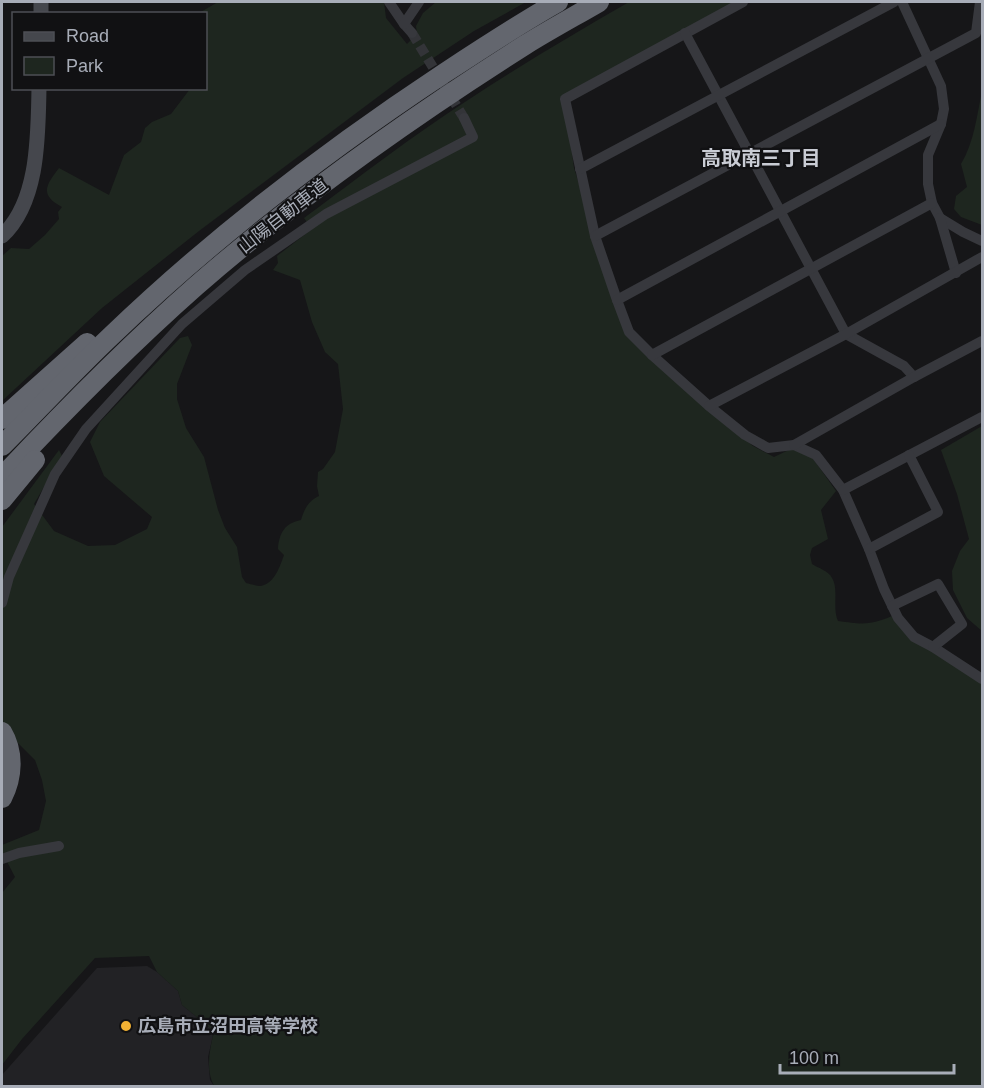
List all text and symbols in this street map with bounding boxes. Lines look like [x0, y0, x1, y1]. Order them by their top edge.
legend [12, 12, 207, 90]
text: Road [66, 26, 109, 46]
text: Park [66, 56, 104, 76]
district label: 高取南三丁目 [701, 147, 821, 169]
street label: 山陽自動車道 [234, 175, 332, 257]
place label: 広島市立沼田高等学校 [138, 1016, 318, 1036]
marker: 広島市立沼田高等学校 [119, 1019, 133, 1033]
scale bar [780, 1037, 954, 1075]
text: 100 m [789, 1048, 839, 1068]

